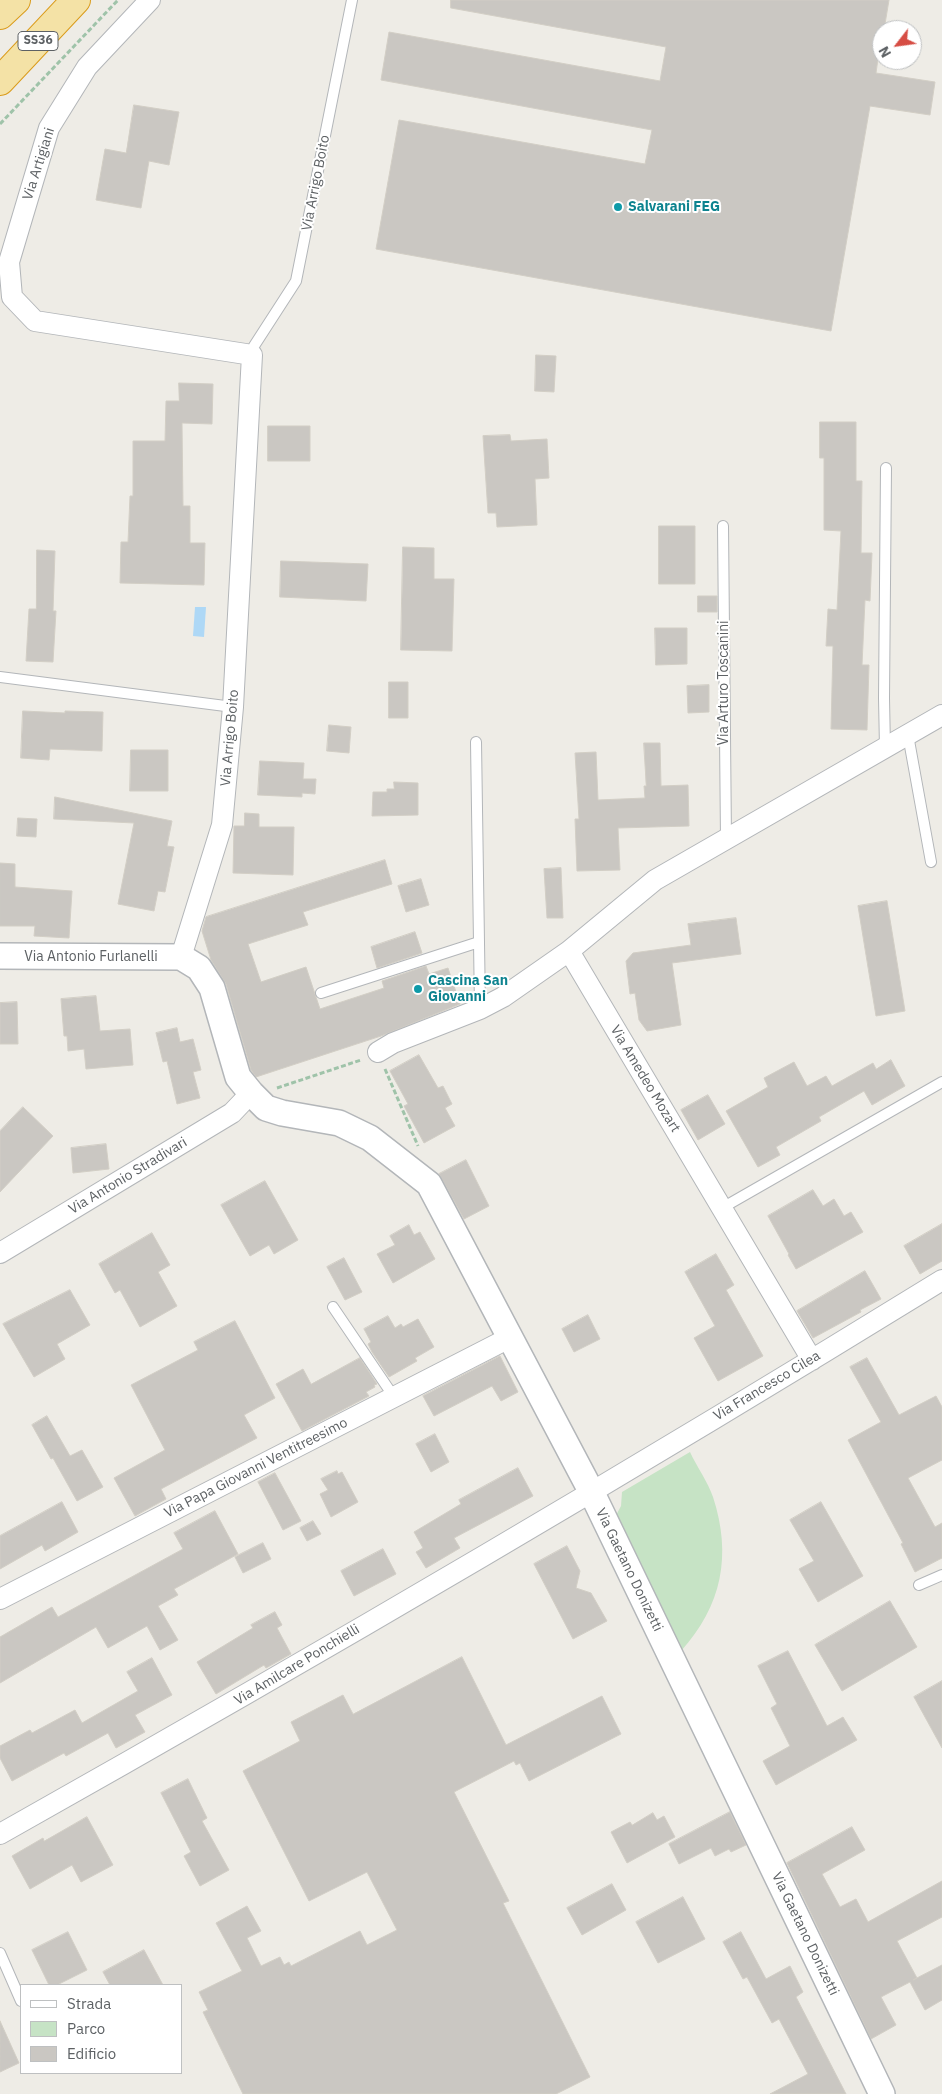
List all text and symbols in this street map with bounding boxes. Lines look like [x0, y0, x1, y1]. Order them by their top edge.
north arrow [872, 20, 922, 70]
road number: SS36 [18, 31, 58, 50]
text: N [875, 43, 895, 61]
street label: Via Artigiani [19, 126, 59, 202]
street label: Via Arrigo Boito [298, 134, 334, 232]
place label: Salvarani FEG [628, 199, 720, 215]
marker: Salvarani FEG [612, 201, 624, 213]
street label: Via Arturo Toscanini [716, 620, 732, 746]
street label: Via Arrigo Boito [217, 689, 243, 787]
street label: Via Antonio Furlanelli [24, 949, 158, 965]
place label: Cascina San Giovanni [428, 973, 508, 1006]
marker: Cascina San Giovanni [412, 983, 424, 995]
street label: Via Amedeo Mozart [606, 1022, 684, 1136]
street label: Via Antonio Stradivari [66, 1134, 190, 1218]
street label: Via Francesco Cilea [711, 1347, 823, 1425]
street label: Via Papa Giovanni Ventitreesimo [162, 1414, 350, 1522]
street label: Via Gaetano Donizetti [592, 1506, 666, 1634]
street label: Via Amilcare Ponchielli [231, 1621, 363, 1709]
street label: Via Gaetano Donizetti [768, 1870, 842, 1998]
legend [20, 1984, 182, 2074]
text: Strada [67, 1994, 111, 2013]
text: Parco [67, 2019, 105, 2038]
text: Edificio [67, 2044, 116, 2063]

